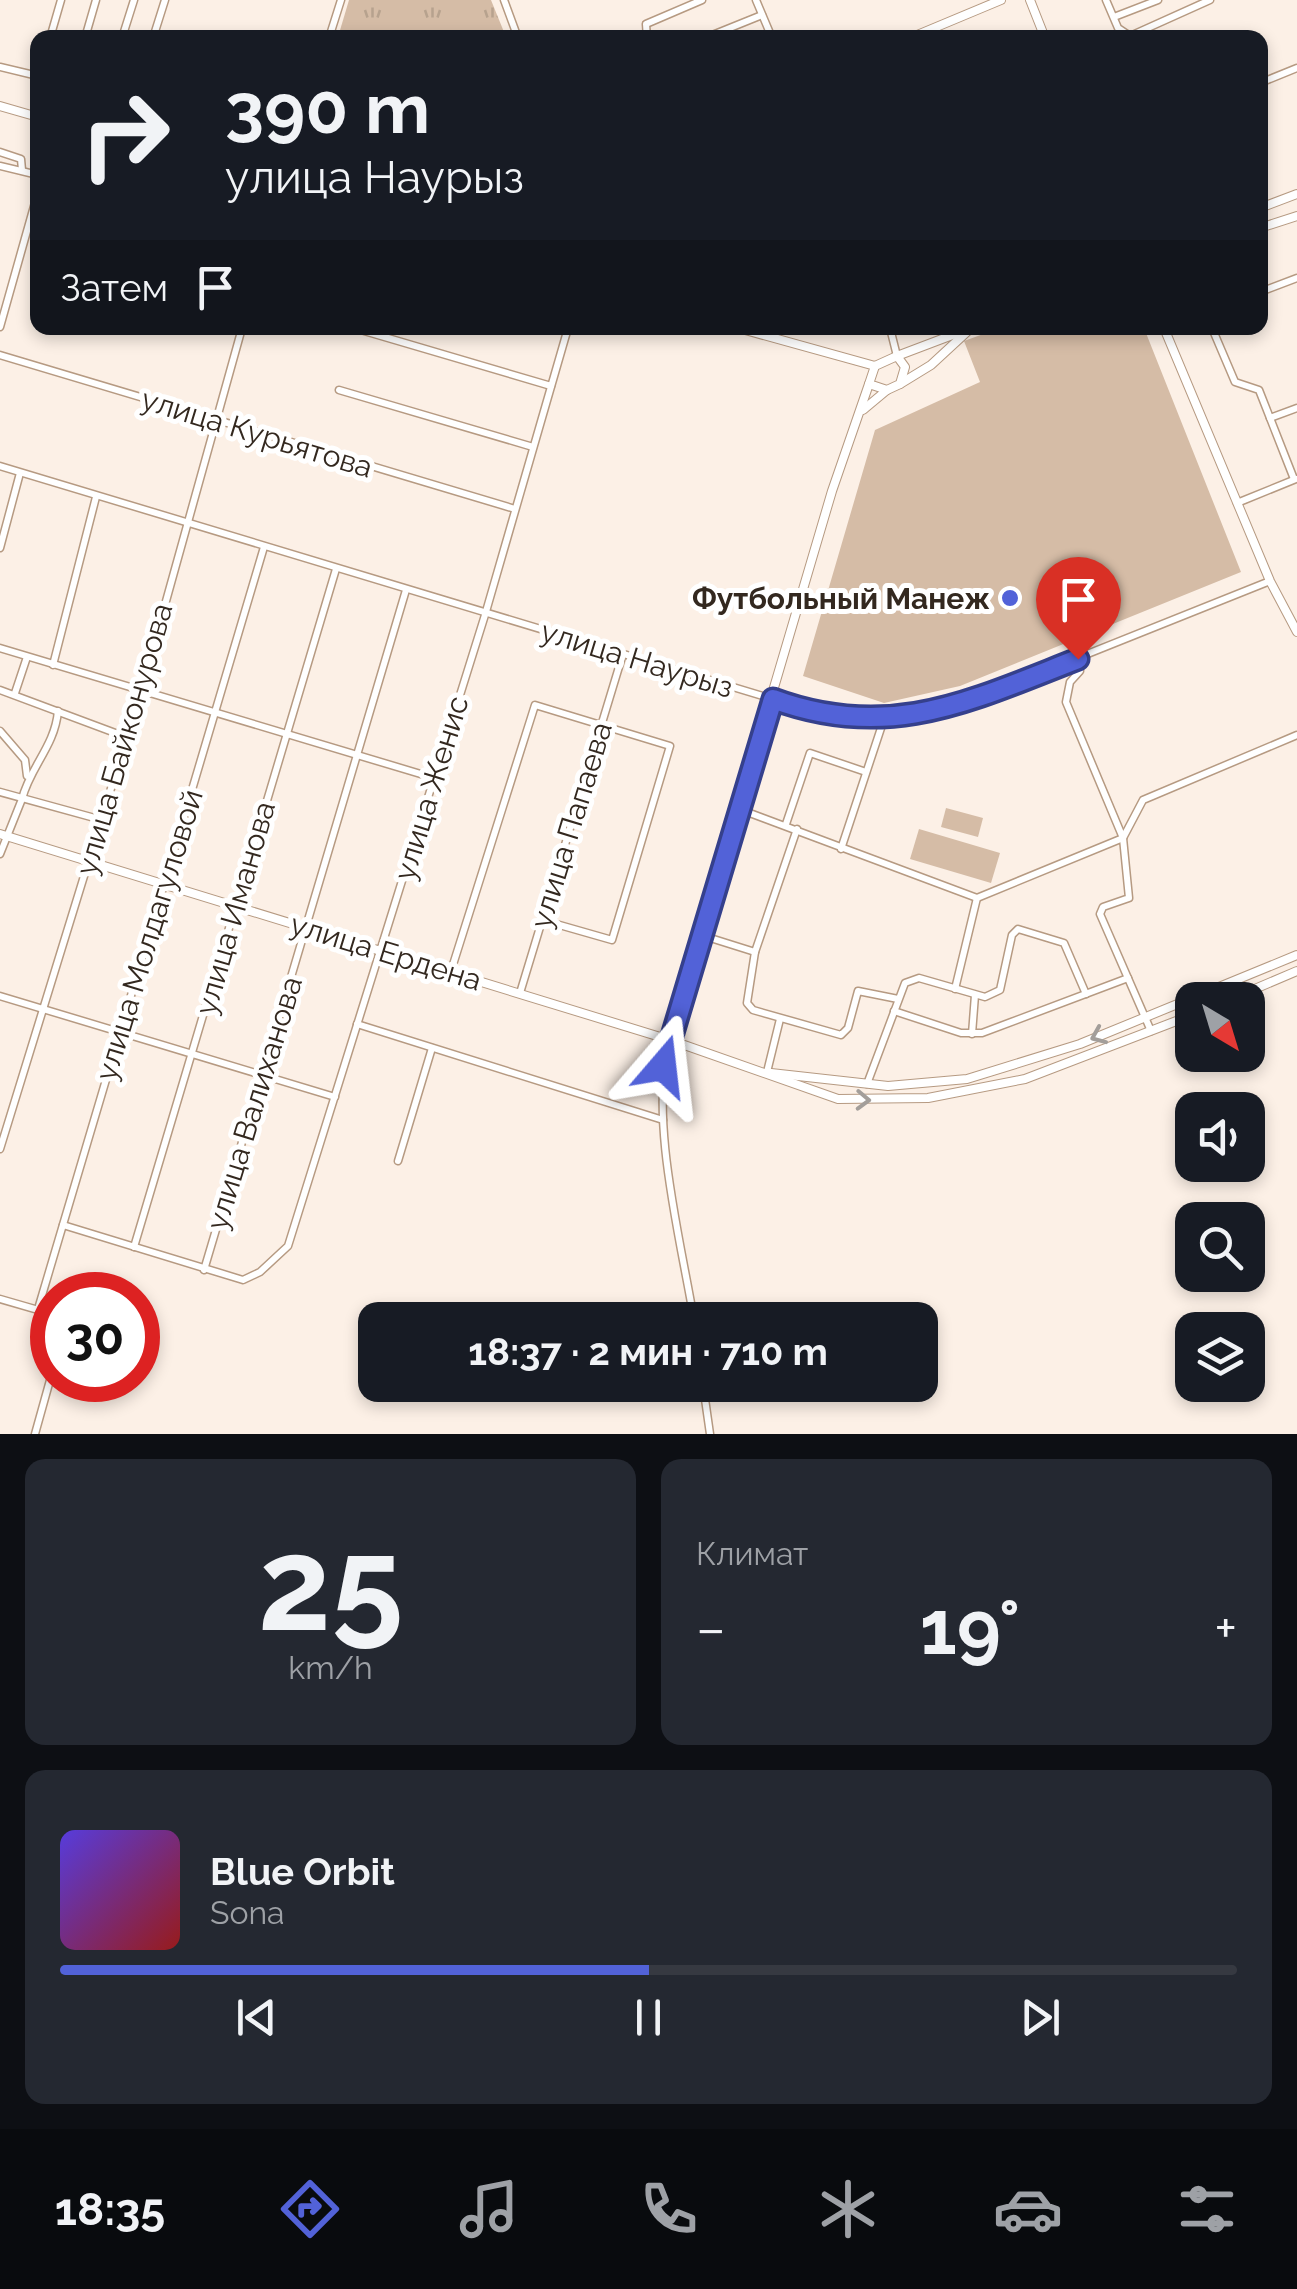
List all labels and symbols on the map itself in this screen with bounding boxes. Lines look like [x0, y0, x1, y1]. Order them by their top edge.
street label: улица Курьятова [137, 381, 377, 485]
pin [1036, 557, 1121, 660]
place label: Футбольный Манеж [692, 581, 990, 616]
marker: Футбольный Манеж [999, 587, 1021, 609]
street label: улица Байконурова [68, 599, 180, 879]
street label: улица Наурыз [537, 613, 737, 705]
street label: улица Женис [386, 692, 476, 884]
street label: улица Папаева [523, 718, 619, 932]
street label: улица Молдагуловой [88, 785, 210, 1085]
street label: улица Иманова [188, 797, 282, 1019]
street label: улица Ердена [286, 906, 486, 998]
street label: улица Валиханова [199, 972, 309, 1234]
north arrow [1175, 982, 1265, 1072]
position arrow [611, 1014, 715, 1118]
one-way arrow [1090, 1024, 1108, 1044]
one-way arrow [856, 1089, 872, 1110]
speed limit sign: 30 [30, 1272, 160, 1402]

